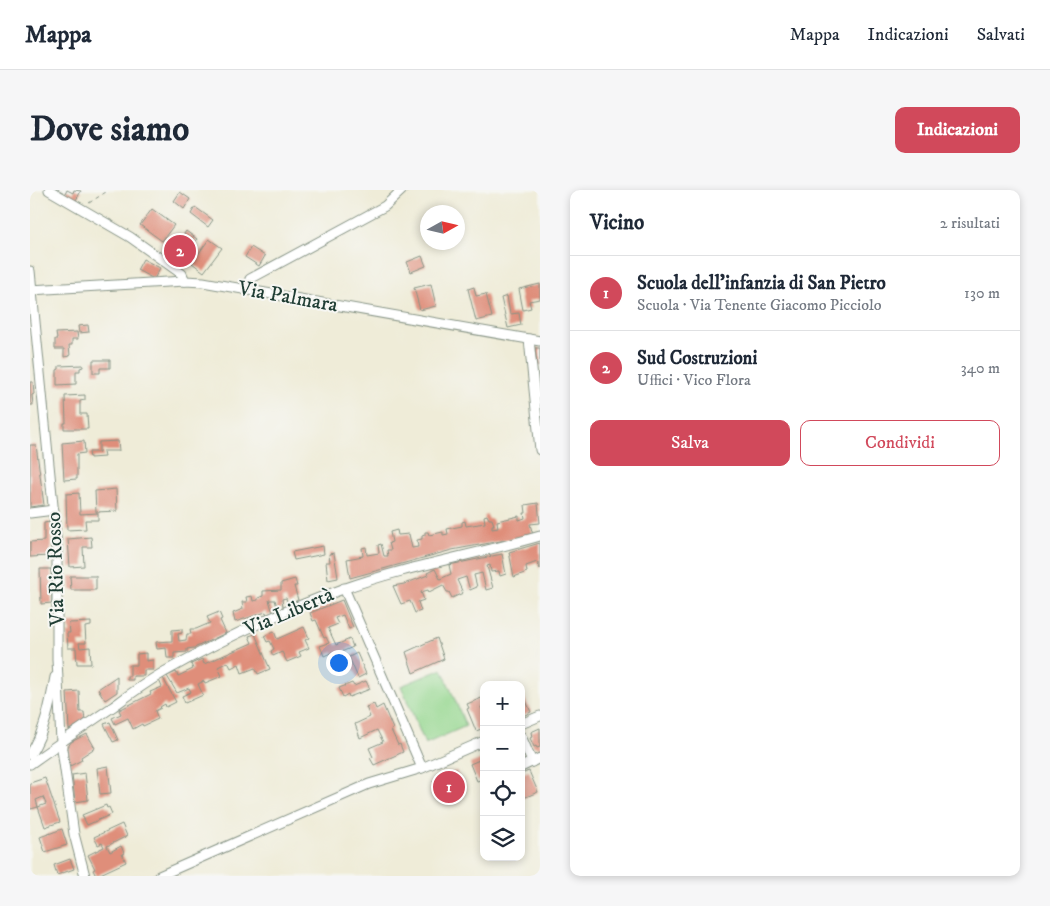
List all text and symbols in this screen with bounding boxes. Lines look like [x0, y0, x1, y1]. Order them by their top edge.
text: Mappa [25, 20, 91, 50]
text: Mappa [790, 24, 840, 46]
text: Indicazioni [868, 24, 949, 46]
text: Salvati [977, 24, 1025, 46]
button: Indicazioni [895, 107, 1020, 153]
text: Dove siamo [30, 108, 189, 152]
north arrow [420, 205, 465, 250]
text: Vicino [590, 210, 644, 236]
text: 2 risultati [940, 213, 1000, 233]
pin: 2 [164, 232, 196, 270]
text: Scuola dell'infanzia di San Pietro [637, 272, 886, 295]
street label: Via Palmara [235, 275, 340, 319]
text: 1 [603, 283, 609, 303]
text: 130 m [964, 283, 1000, 303]
text: Scuola · Via Tenente Giacomo Picciolo [637, 295, 881, 315]
text: Sud Costruzioni [637, 347, 757, 370]
text: 2 [602, 358, 610, 378]
text: 340 m [961, 358, 1000, 378]
text: Uffici · Vico Flora [637, 370, 751, 390]
button: Salva [590, 420, 790, 466]
button: Condividi [800, 420, 1000, 466]
street label: Via Rio Rosso [41, 511, 71, 628]
street label: Via Libertà [239, 582, 338, 643]
your location [326, 650, 352, 676]
map controls [480, 681, 525, 861]
button: + [480, 681, 525, 726]
button: − [480, 726, 525, 771]
pin: 1 [433, 768, 465, 806]
button: locate [480, 771, 525, 816]
button: layers [480, 816, 525, 861]

